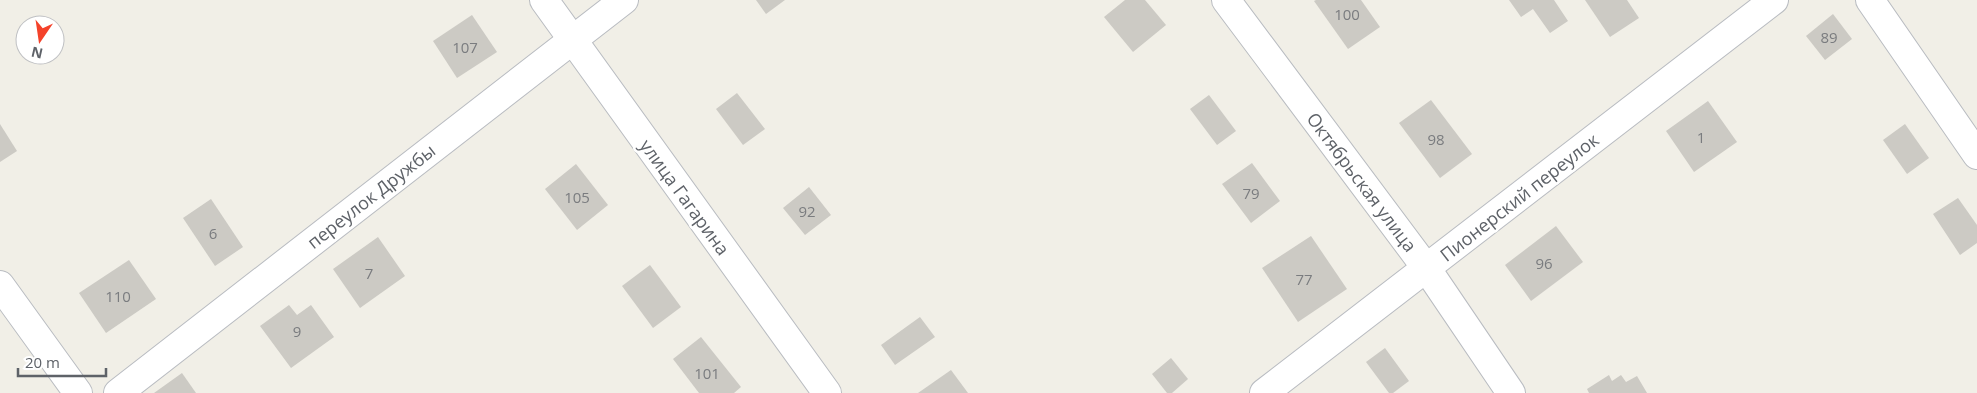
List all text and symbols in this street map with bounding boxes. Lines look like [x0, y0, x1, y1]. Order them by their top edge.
house number: 100 [1334, 4, 1360, 24]
north arrow [15, 15, 65, 65]
house number: 89 [1820, 27, 1838, 47]
house number: 107 [452, 37, 478, 57]
text: N [29, 43, 45, 64]
street label: Октябрьская улица [1302, 107, 1422, 257]
street label: Пионерский переулок [1435, 127, 1604, 267]
house number: 1 [1697, 127, 1705, 147]
house number: 98 [1427, 129, 1445, 149]
street label: улица Гагарина [635, 134, 735, 260]
street label: переулок Дружбы [302, 138, 440, 254]
house number: 79 [1242, 183, 1260, 203]
house number: 105 [564, 187, 590, 207]
house number: 92 [798, 201, 816, 221]
house number: 6 [209, 223, 217, 243]
house number: 96 [1535, 253, 1553, 273]
house number: 7 [365, 263, 373, 283]
house number: 77 [1295, 269, 1313, 289]
house number: 110 [105, 286, 131, 306]
house number: 9 [293, 321, 301, 341]
scale bar [18, 346, 105, 378]
text: 20 m [25, 352, 60, 372]
house number: 101 [694, 363, 720, 383]

